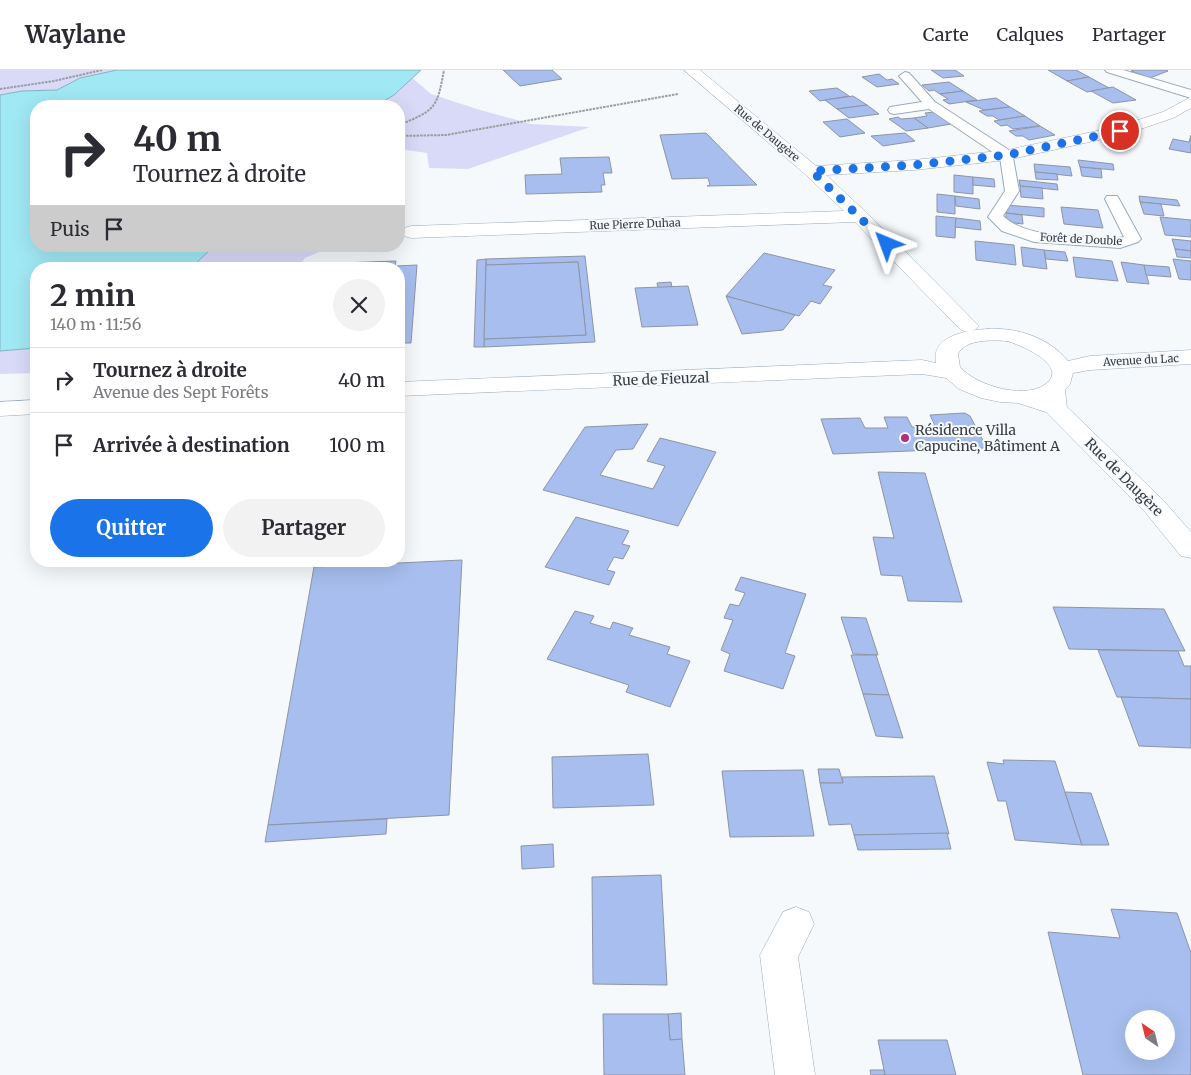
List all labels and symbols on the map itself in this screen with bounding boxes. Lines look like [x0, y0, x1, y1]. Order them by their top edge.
street label: Rue de Daugère [731, 102, 803, 165]
pin [1099, 110, 1141, 152]
street label: Rue Pierre Duhaa [589, 215, 681, 233]
position arrow [860, 217, 912, 269]
street label: Forêt de Double [1040, 230, 1123, 248]
street label: Avenue du Lac [1102, 351, 1180, 369]
street label: Rue de Fieuzal [612, 368, 710, 390]
place label: Résidence Villa Capucine, Bâtiment A [915, 421, 1060, 455]
marker: Résidence Villa Capucine, Bâtiment A [899, 432, 911, 444]
street label: Rue de Daugère [1081, 434, 1167, 520]
north arrow [1125, 1010, 1175, 1060]

